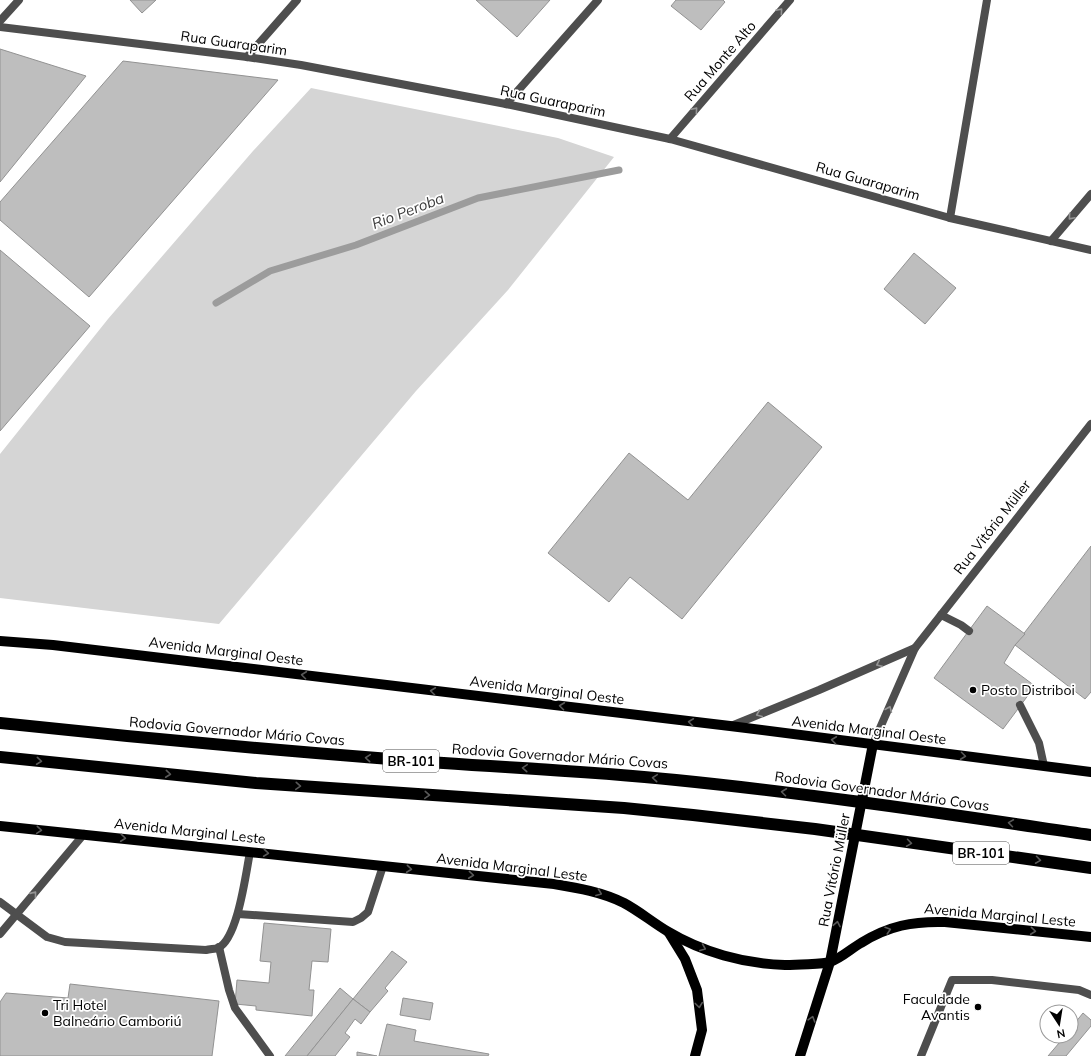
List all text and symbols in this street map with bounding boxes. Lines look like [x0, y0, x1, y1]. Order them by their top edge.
one-way arrow [776, 9, 783, 16]
street label: Rua Monte Alto [680, 17, 760, 105]
street label: Rua Guaraparim [180, 27, 288, 59]
street label: Rua Guaraparim [499, 81, 607, 121]
one-way arrow [691, 107, 698, 114]
street label: Rua Guaraparim [814, 158, 922, 204]
water label: Rio Peroba [369, 188, 447, 233]
one-way arrow [1068, 213, 1075, 220]
street label: Rua Vitório Müller [949, 475, 1035, 578]
street label: Avenida Marginal Oeste [148, 633, 304, 669]
one-way arrow [875, 659, 883, 667]
one-way arrow [301, 671, 307, 680]
street label: Avenida Marginal Oeste [469, 672, 625, 708]
place label: Posto Distriboi [981, 681, 1075, 699]
marker: Posto Distriboi [968, 685, 978, 695]
one-way arrow [430, 686, 436, 695]
one-way arrow [559, 702, 565, 711]
one-way arrow [884, 705, 892, 712]
one-way arrow [756, 710, 763, 718]
street label: Avenida Marginal Oeste [791, 712, 947, 748]
street label: Rodovia Governador Mário Covas [128, 713, 346, 749]
one-way arrow [688, 718, 694, 727]
one-way arrow [831, 735, 837, 744]
street label: Rodovia Governador Mário Covas [451, 739, 669, 773]
road number: BR-101 [383, 750, 439, 772]
one-way arrow [960, 751, 966, 760]
one-way arrow [365, 753, 371, 762]
one-way arrow [36, 756, 42, 765]
one-way arrow [522, 764, 528, 772]
street label: Rodovia Governador Mário Covas [773, 767, 991, 815]
one-way arrow [165, 770, 171, 779]
one-way arrow [652, 774, 658, 783]
one-way arrow [295, 781, 301, 790]
one-way arrow [781, 788, 787, 797]
one-way arrow [424, 790, 430, 799]
street label: Rua Vitório Müller [814, 811, 854, 928]
street label: Avenida Marginal Leste [113, 814, 267, 848]
one-way arrow [1008, 819, 1014, 828]
one-way arrow [36, 825, 42, 834]
one-way arrow [120, 833, 126, 842]
one-way arrow [906, 838, 912, 847]
road number: BR-101 [953, 842, 1009, 864]
one-way arrow [263, 849, 269, 858]
street label: Avenida Marginal Leste [435, 849, 589, 885]
one-way arrow [1035, 856, 1041, 865]
one-way arrow [406, 864, 412, 873]
one-way arrow [468, 870, 474, 879]
one-way arrow [595, 889, 602, 897]
one-way arrow [30, 891, 37, 899]
street label: Avenida Marginal Leste [923, 899, 1077, 931]
one-way arrow [833, 921, 841, 927]
one-way arrow [884, 926, 891, 934]
one-way arrow [1030, 927, 1036, 936]
one-way arrow [698, 943, 706, 951]
place label: Faculdade Avantis [903, 990, 970, 1024]
place label: Tri Hotel Balneário Camboriú [53, 996, 181, 1030]
one-way arrow [694, 1002, 703, 1008]
marker: Faculdade Avantis [973, 1002, 983, 1012]
north arrow [1039, 1004, 1079, 1044]
marker: Tri Hotel Balneário Camboriú [40, 1008, 50, 1018]
one-way arrow [807, 1016, 816, 1023]
text: N [1056, 1026, 1067, 1041]

